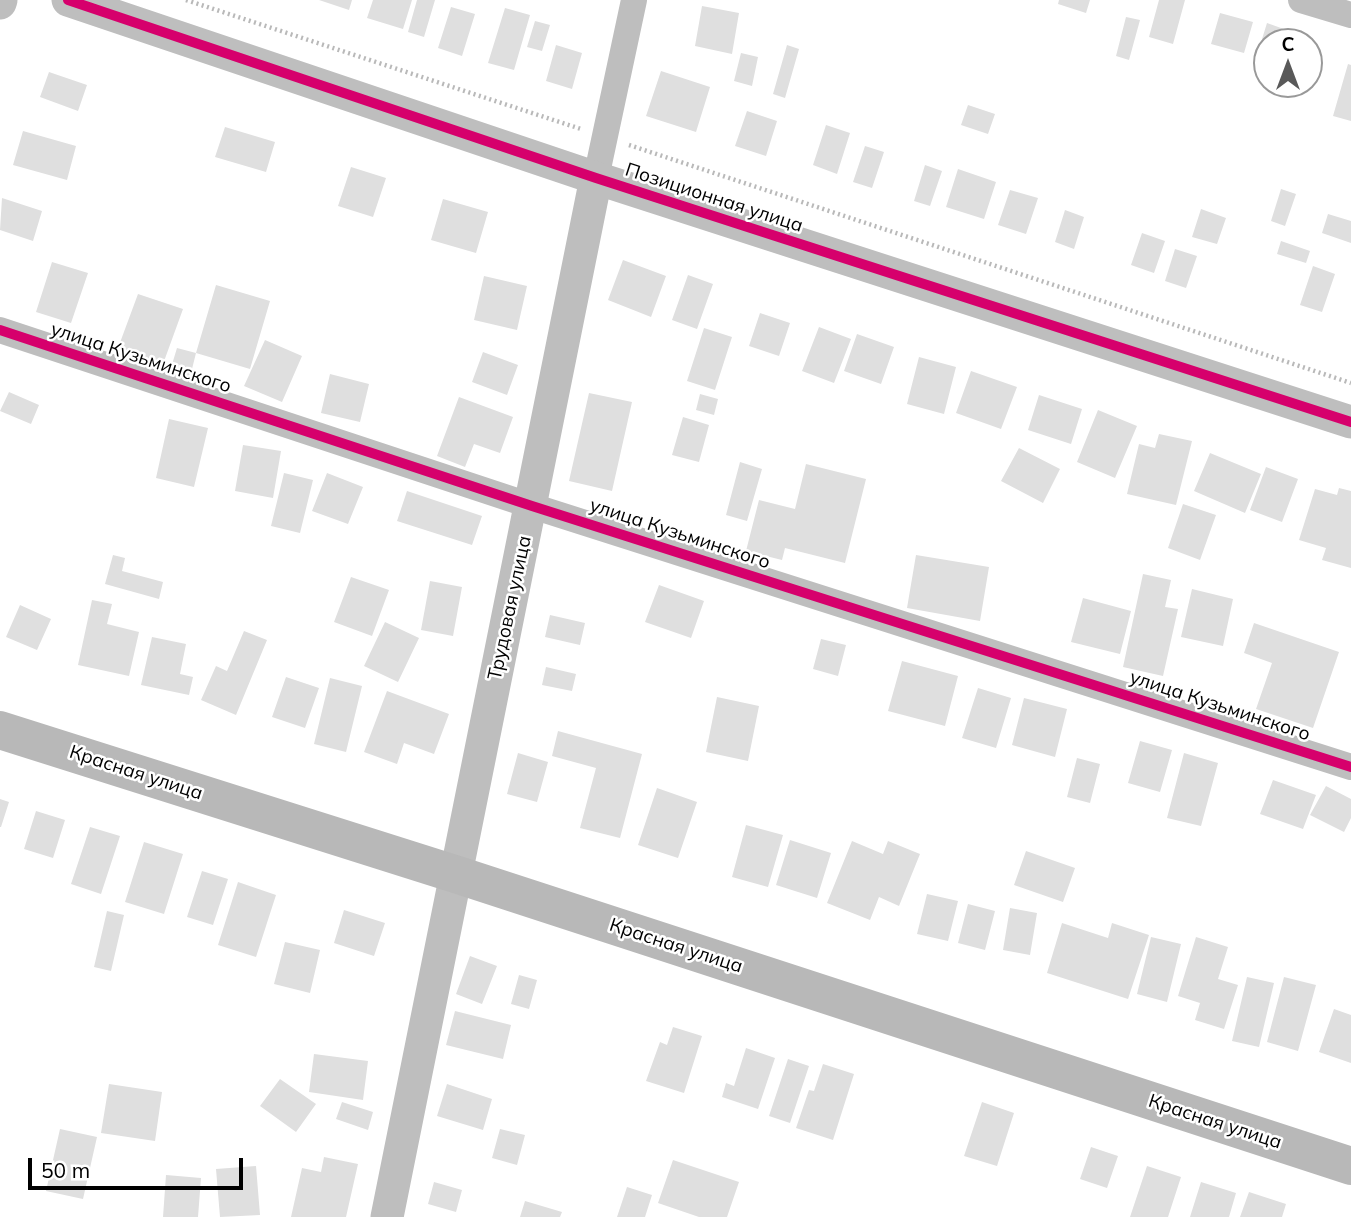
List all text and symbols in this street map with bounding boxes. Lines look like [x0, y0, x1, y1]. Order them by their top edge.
north arrow [1253, 28, 1323, 98]
text: С [1281, 32, 1295, 56]
street label: Позиционная улица [622, 158, 806, 238]
street label: улица Кузьминского [48, 318, 234, 398]
street label: улица Кузьминского [587, 494, 773, 574]
street label: Трудовая улица [484, 534, 536, 682]
street label: улица Кузьминского [1127, 666, 1313, 746]
street label: Красная улица [66, 741, 206, 805]
street label: Красная улица [606, 914, 746, 978]
street label: Красная улица [1145, 1090, 1285, 1154]
scale bar [32, 1144, 247, 1188]
text: 50 m [41, 1157, 90, 1183]

